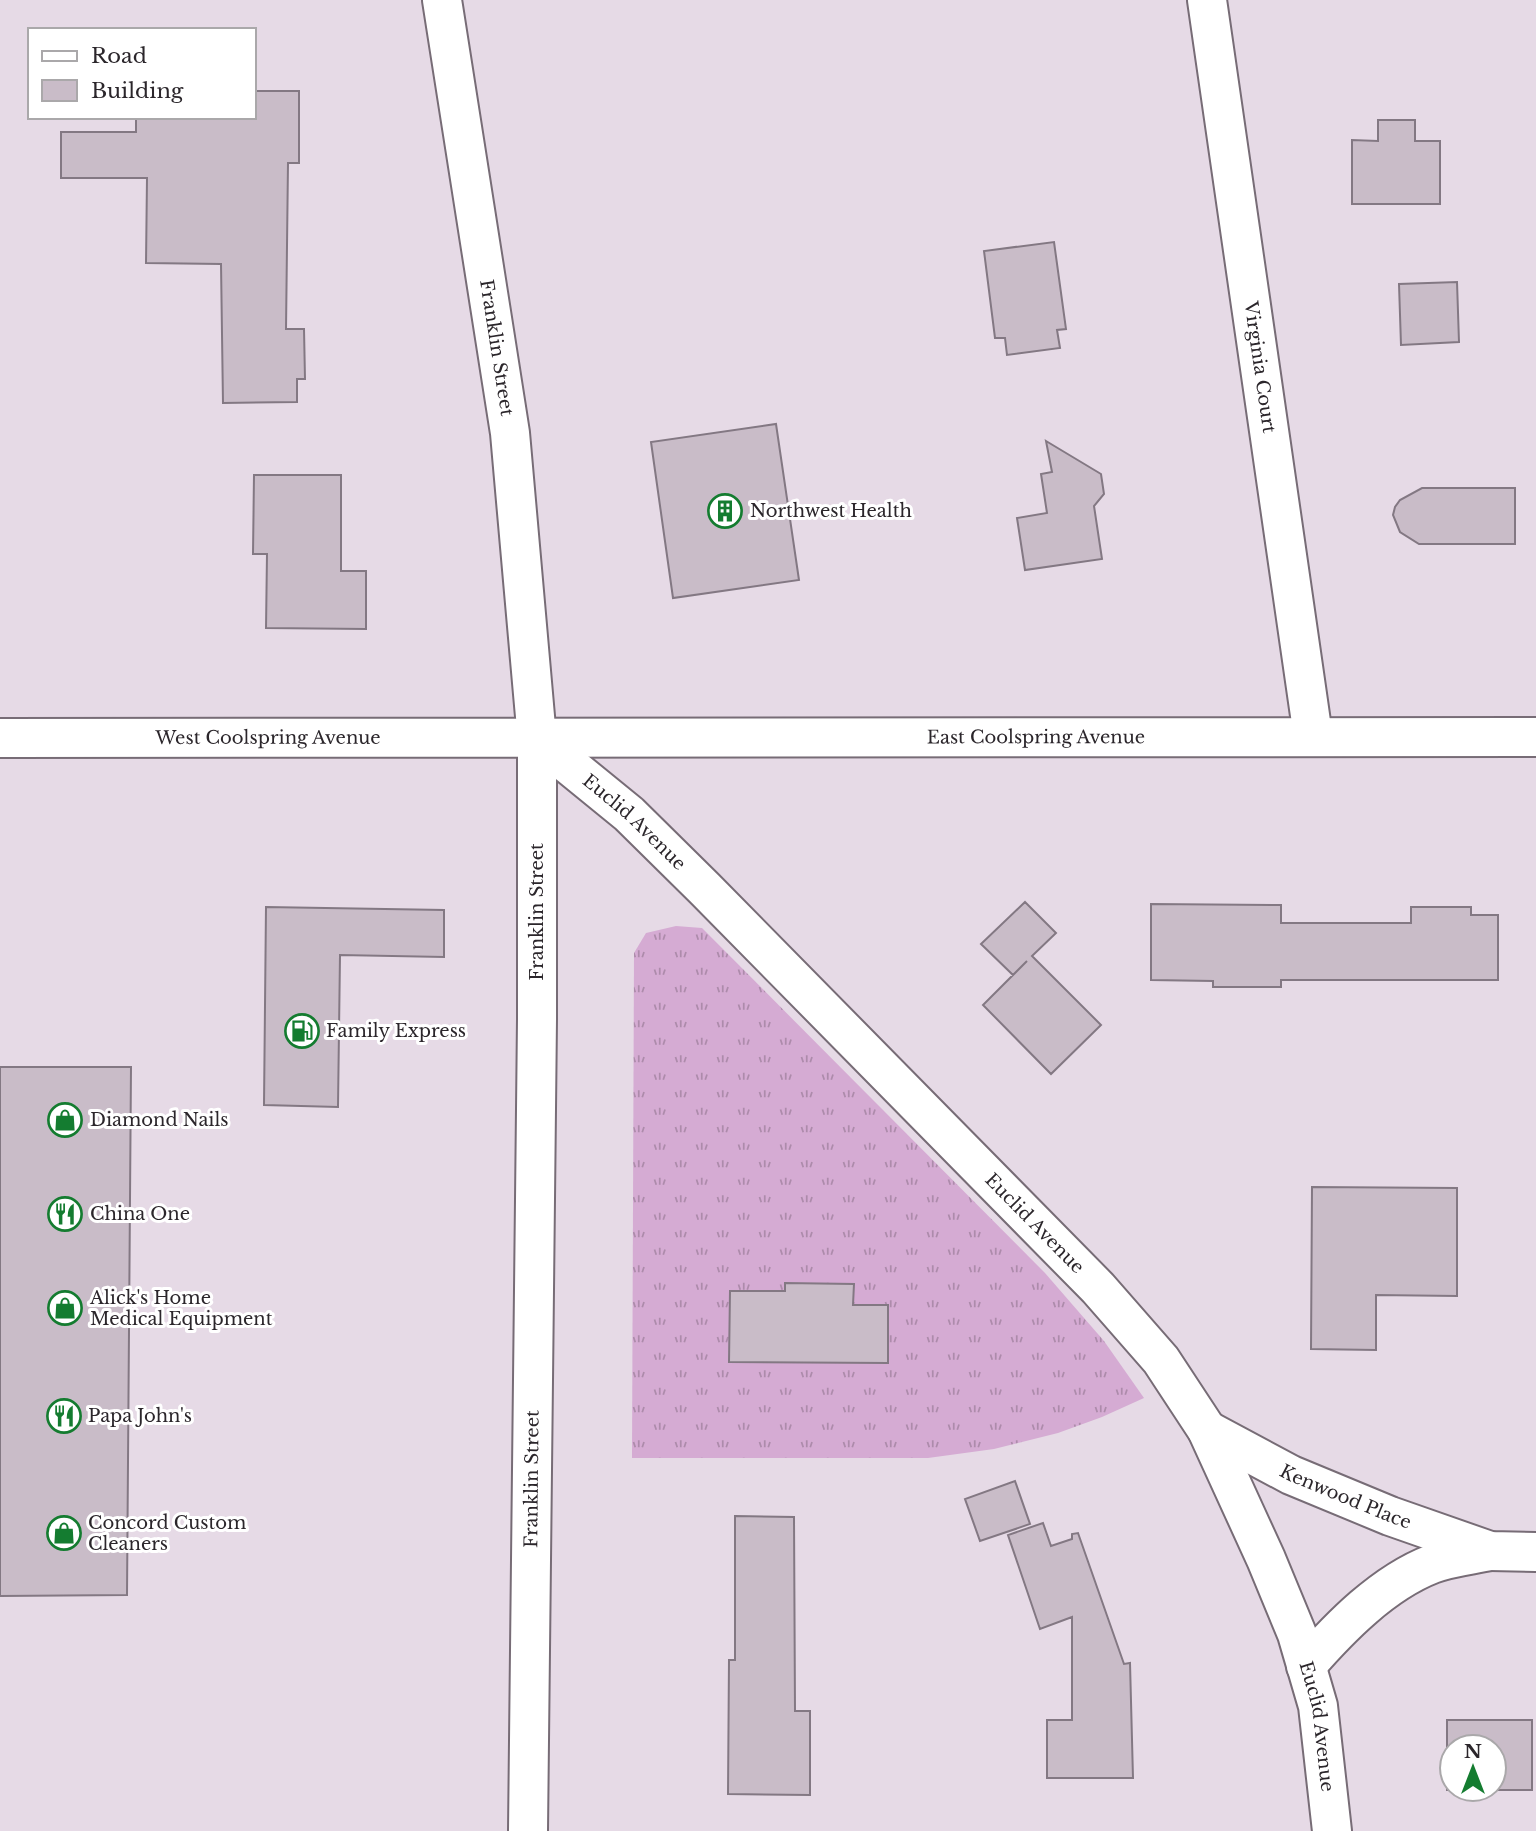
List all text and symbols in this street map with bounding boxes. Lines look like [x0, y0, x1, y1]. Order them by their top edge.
legend [28, 28, 256, 119]
text: Road [91, 43, 147, 69]
text: Building [91, 78, 184, 104]
street label: Franklin Street [475, 278, 518, 418]
street label: Virginia Court [1239, 299, 1280, 435]
building icon: Northwest Health [706, 492, 744, 530]
place label: Northwest Health [750, 500, 912, 522]
street label: East Coolspring Avenue [927, 726, 1145, 748]
street label: West Coolspring Avenue [154, 727, 381, 749]
street label: Euclid Avenue [578, 770, 690, 875]
street label: Franklin Street [526, 843, 548, 981]
fuel station icon: Family Express [283, 1012, 321, 1050]
place label: Family Express [326, 1020, 466, 1042]
shop icon: Diamond Nails [46, 1101, 84, 1139]
place label: Diamond Nails [90, 1109, 229, 1131]
street label: Euclid Avenue [980, 1169, 1089, 1278]
restaurant icon: China One [46, 1195, 84, 1233]
place label: China One [90, 1203, 190, 1225]
place label: Alick's Home Medical Equipment [89, 1287, 273, 1330]
shop icon: Alick's Home Medical Equipment [46, 1289, 84, 1327]
restaurant icon: Papa John's [45, 1397, 83, 1435]
place label: Papa John's [88, 1405, 192, 1427]
street label: Franklin Street [520, 1410, 544, 1548]
street label: Kenwood Place [1276, 1460, 1414, 1534]
place label: Concord Custom Cleaners [88, 1512, 246, 1555]
shop icon: Concord Custom Cleaners [45, 1514, 83, 1552]
street label: Euclid Avenue [1295, 1659, 1339, 1793]
north arrow [1438, 1733, 1508, 1803]
text: N [1464, 1740, 1482, 1763]

